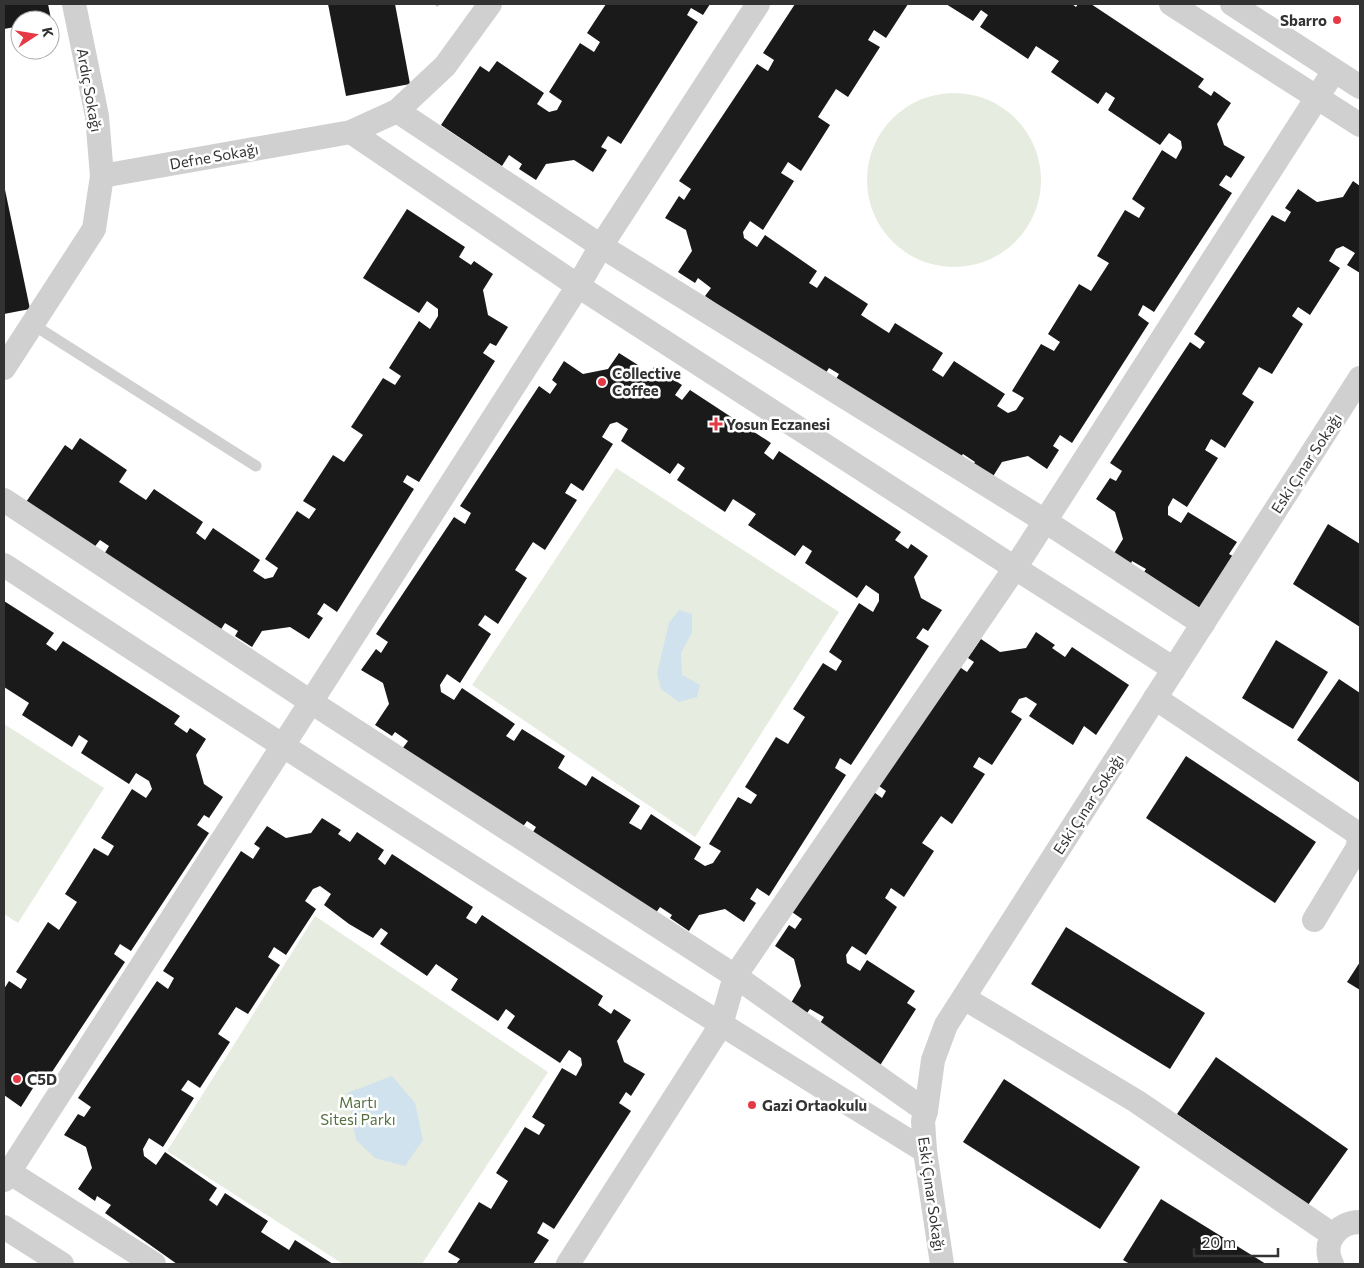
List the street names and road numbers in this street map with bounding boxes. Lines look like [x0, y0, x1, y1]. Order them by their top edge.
street label: Ardıç Sokağı [74, 47, 106, 133]
street label: Defne Sokağı [168, 139, 260, 173]
street label: Eski Çınar Sokağı [1267, 410, 1345, 516]
street label: Eski Çınar Sokağı [1049, 751, 1127, 857]
street label: Eski Çınar Sokağı [915, 1135, 949, 1253]

